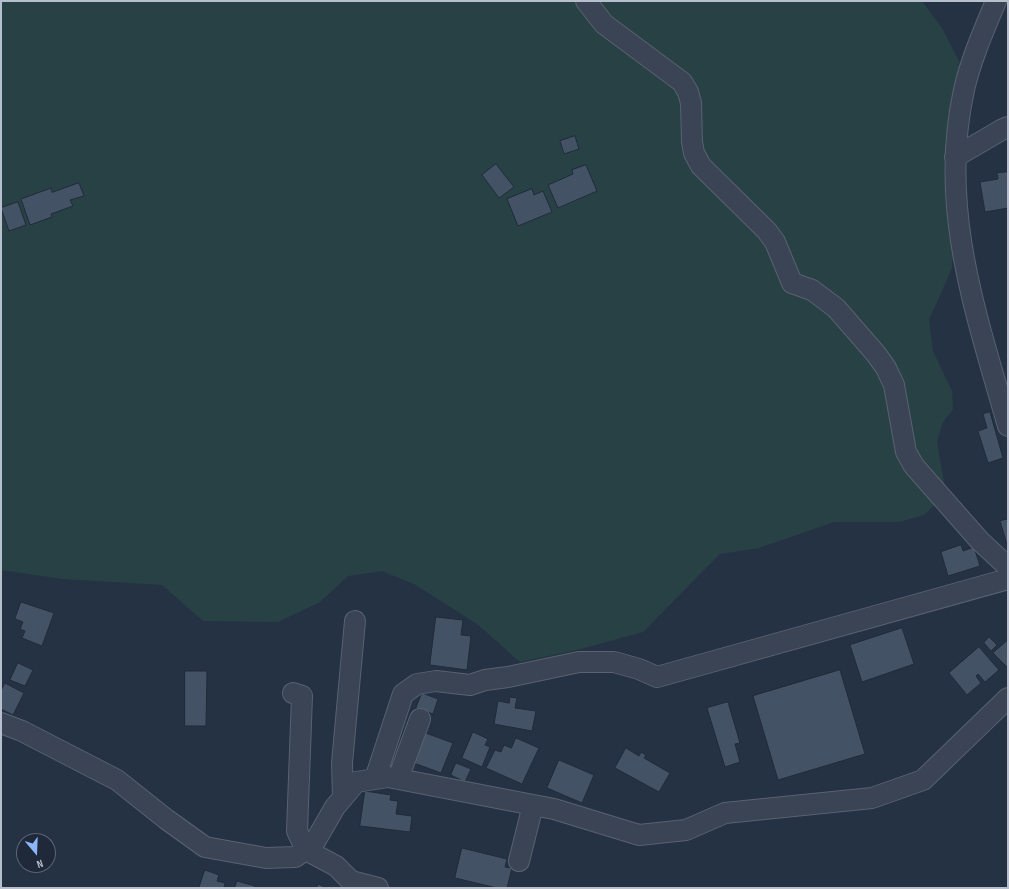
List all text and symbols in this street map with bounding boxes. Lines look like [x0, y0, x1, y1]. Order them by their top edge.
north arrow [16, 833, 56, 873]
text: N [35, 857, 45, 871]

